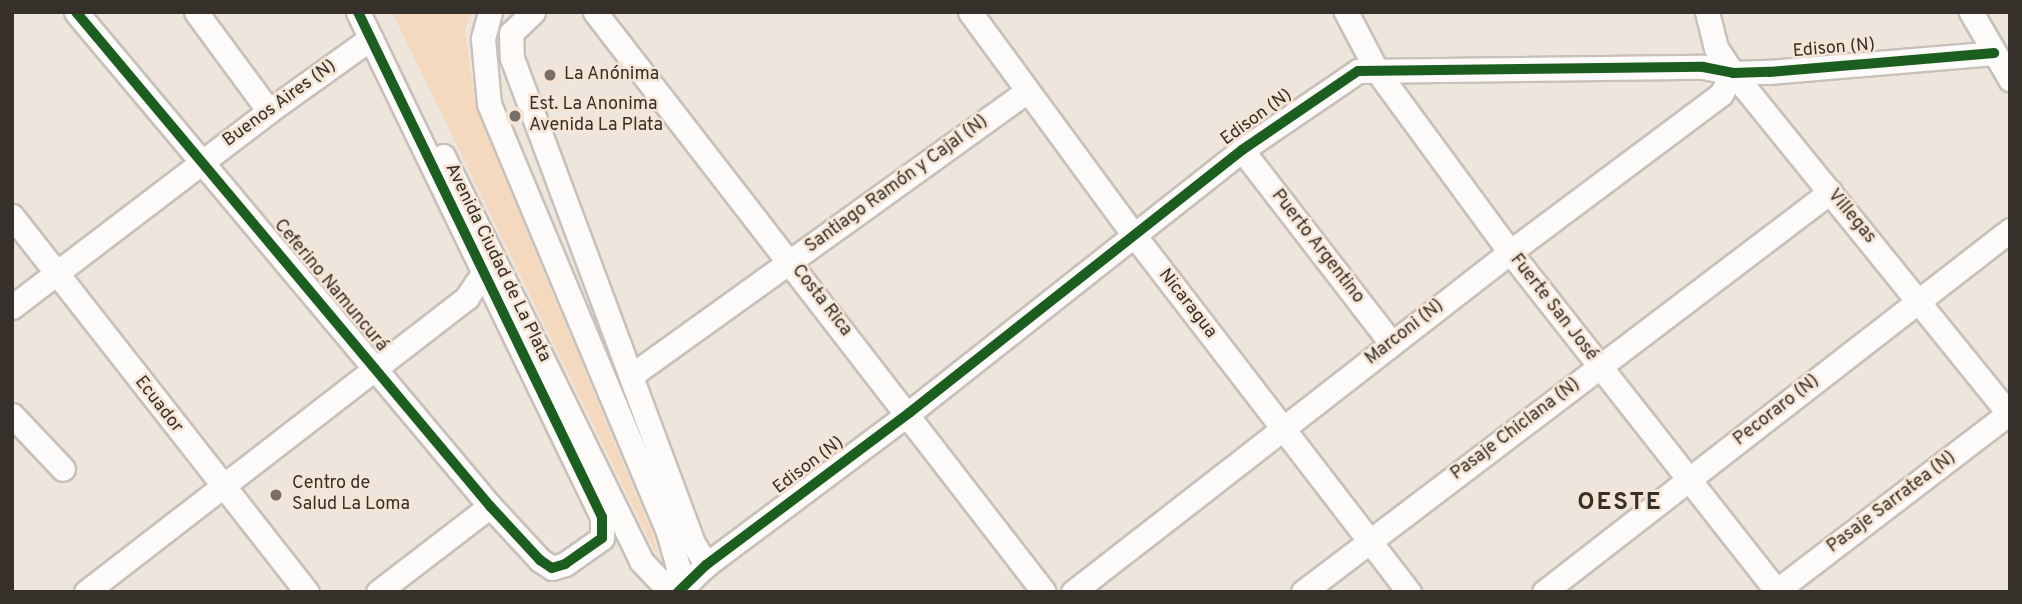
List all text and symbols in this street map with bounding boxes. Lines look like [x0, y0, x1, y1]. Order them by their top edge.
street label: Edison (N) [1792, 35, 1876, 63]
street label: Buenos Aires (N) [219, 56, 341, 152]
place label: La Anónima [564, 64, 660, 86]
marker: La Anónima [542, 67, 558, 83]
street label: Edison (N) [1217, 85, 1297, 151]
place label: Est. La Anonima Avenida La Plata [529, 95, 663, 138]
marker: Est. La Anonima Avenida La Plata [507, 108, 523, 124]
street label: Santiago Ramón y Cajal (N) [802, 112, 992, 258]
street label: Avenida Ciudad de La Plata [439, 160, 555, 366]
street label: Puerto Argentino [1266, 186, 1368, 308]
street label: Villegas [1822, 186, 1880, 248]
street label: Ceferino Namuncurá [268, 215, 392, 357]
street label: Fuerte San José [1505, 250, 1601, 366]
street label: Costa Rica [786, 261, 856, 341]
street label: Nicaragua [1153, 265, 1221, 343]
street label: Marconi (N) [1362, 296, 1448, 370]
street label: Pecoraro (N) [1730, 371, 1824, 451]
street label: Ecuador [129, 372, 187, 438]
street label: Pasaje Chiclana (N) [1447, 374, 1585, 486]
street label: Edison (N) [770, 433, 848, 499]
street label: Pasaje Sarratea (N) [1823, 448, 1961, 558]
place label: Centro de Salud La Loma [292, 474, 410, 516]
marker: Centro de Salud La Loma [266, 485, 286, 505]
district label: OESTE [1578, 490, 1662, 518]

